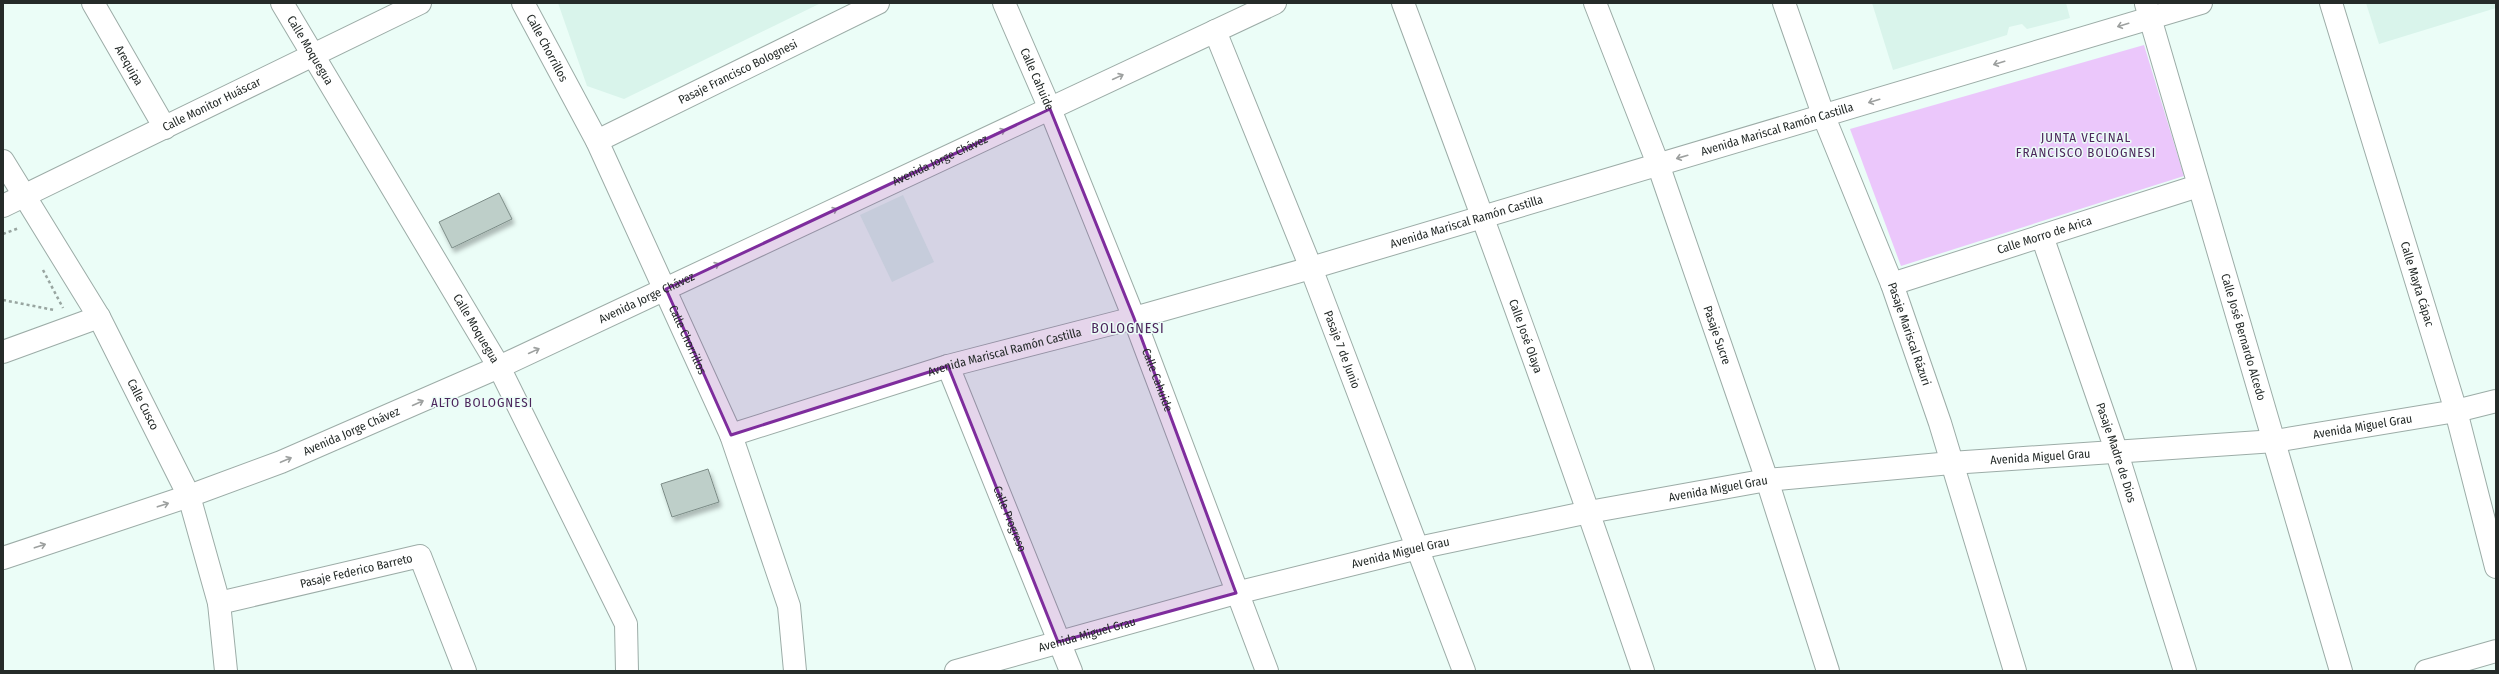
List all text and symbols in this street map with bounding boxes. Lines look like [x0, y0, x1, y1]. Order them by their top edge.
street label: Calle Chorrillos [523, 12, 571, 84]
street label: Calle Moquegua [284, 13, 336, 87]
one-way arrow [2117, 22, 2130, 29]
street label: Pasaje Francisco Bolognesi [676, 37, 800, 107]
street label: Arequipa [112, 43, 146, 88]
street label: Calle Cahuide [1017, 46, 1057, 113]
one-way arrow [1992, 60, 2005, 67]
one-way arrow [1112, 73, 1124, 80]
street label: Calle Monitor Huáscar [160, 74, 264, 134]
one-way arrow [1868, 98, 1881, 105]
street label: Avenida Mariscal Ramón Castilla [1699, 100, 1855, 159]
one-way arrow [994, 128, 1006, 135]
district label: JUNTA VECINAL FRANCISCO BOLOGNESI [2016, 130, 2156, 160]
street label: Avenida Jorge Chávez [890, 132, 990, 189]
one-way arrow [1676, 154, 1689, 161]
street label: Avenida Mariscal Ramón Castilla [1388, 192, 1545, 251]
one-way arrow [826, 207, 838, 214]
street label: Calle Morro de Arica [1995, 213, 2094, 257]
street label: Calle Mayta Cápac [2398, 240, 2437, 328]
one-way arrow [708, 262, 720, 269]
street label: Avenida Jorge Chávez [597, 269, 697, 326]
street label: Calle José Bernardo Alcedo [2218, 272, 2269, 402]
street label: Pasaje Mariscal Rázuri [1885, 281, 1934, 387]
street label: Calle Moquegua [450, 291, 502, 366]
street label: Calle José Olaya [1506, 297, 1545, 375]
street label: Calle Chorrillos [666, 303, 709, 377]
street label: Pasaje Sucre [1700, 304, 1734, 366]
street label: Pasaje 7 de Junio [1321, 309, 1363, 391]
district label: BOLOGNESI [1091, 320, 1165, 337]
street label: Avenida Mariscal Ramón Castilla [926, 325, 1083, 379]
street label: Calle Cahuide [1139, 346, 1176, 414]
one-way arrow [528, 347, 540, 354]
street label: Calle Cusco [124, 377, 162, 432]
district label: ALTO BOLOGNESI [431, 395, 533, 410]
one-way arrow [411, 399, 423, 406]
street label: Pasaje Madre de Dios [2093, 401, 2139, 504]
street label: Avenida Jorge Chávez [301, 404, 402, 458]
street label: Avenida Miguel Grau [2312, 411, 2413, 442]
street label: Avenida Miguel Grau [1990, 447, 2091, 467]
one-way arrow [279, 456, 291, 464]
street label: Avenida Miguel Grau [1667, 473, 1769, 505]
street label: Calle Progreso [990, 484, 1029, 554]
one-way arrow [157, 501, 170, 508]
street label: Avenida Miguel Grau [1350, 535, 1451, 571]
one-way arrow [33, 542, 46, 549]
street label: Pasaje Federico Barreto [299, 551, 414, 591]
street label: Avenida Miguel Grau [1037, 614, 1137, 655]

